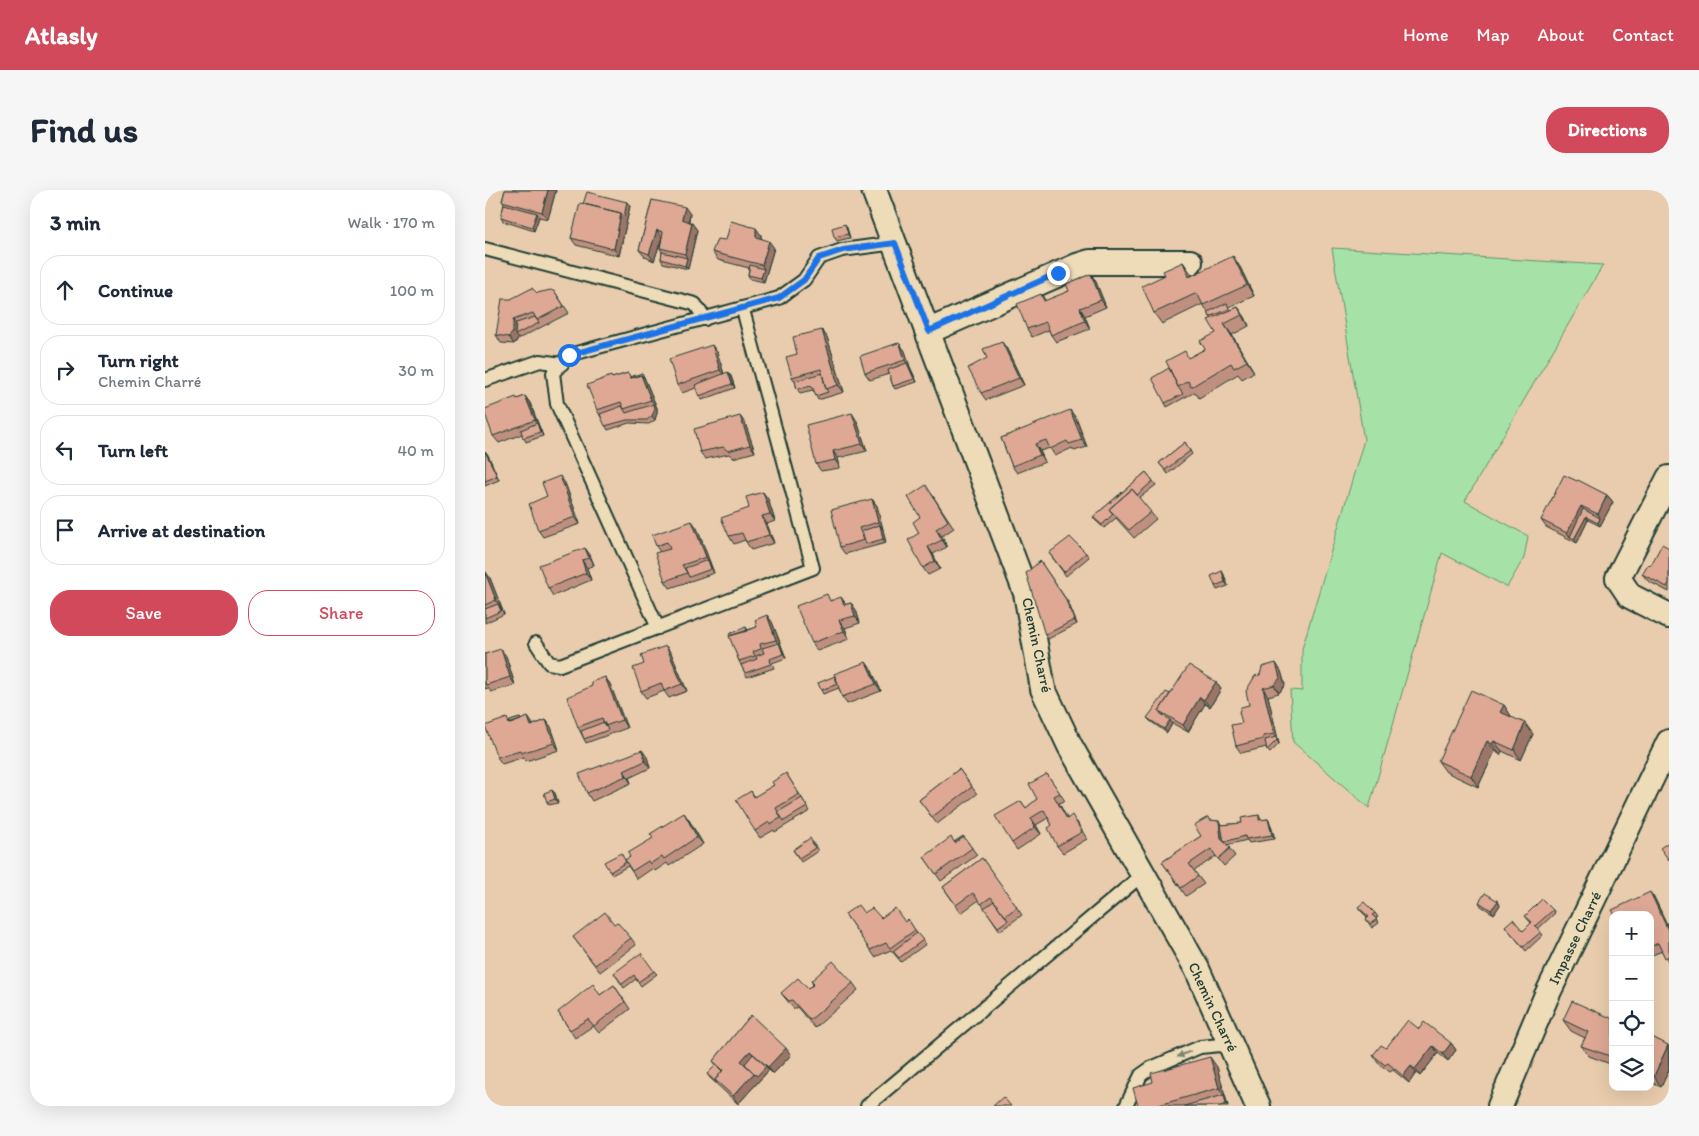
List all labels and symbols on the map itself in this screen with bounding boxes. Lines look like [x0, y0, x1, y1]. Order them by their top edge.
route end [1047, 262, 1070, 285]
route start [558, 344, 581, 367]
street label: Chemin Charré [1018, 596, 1056, 694]
street label: Impasse Charré [1545, 888, 1605, 988]
street label: Chemin Charré [1184, 959, 1242, 1055]
one-way arrow [1176, 1050, 1191, 1058]

